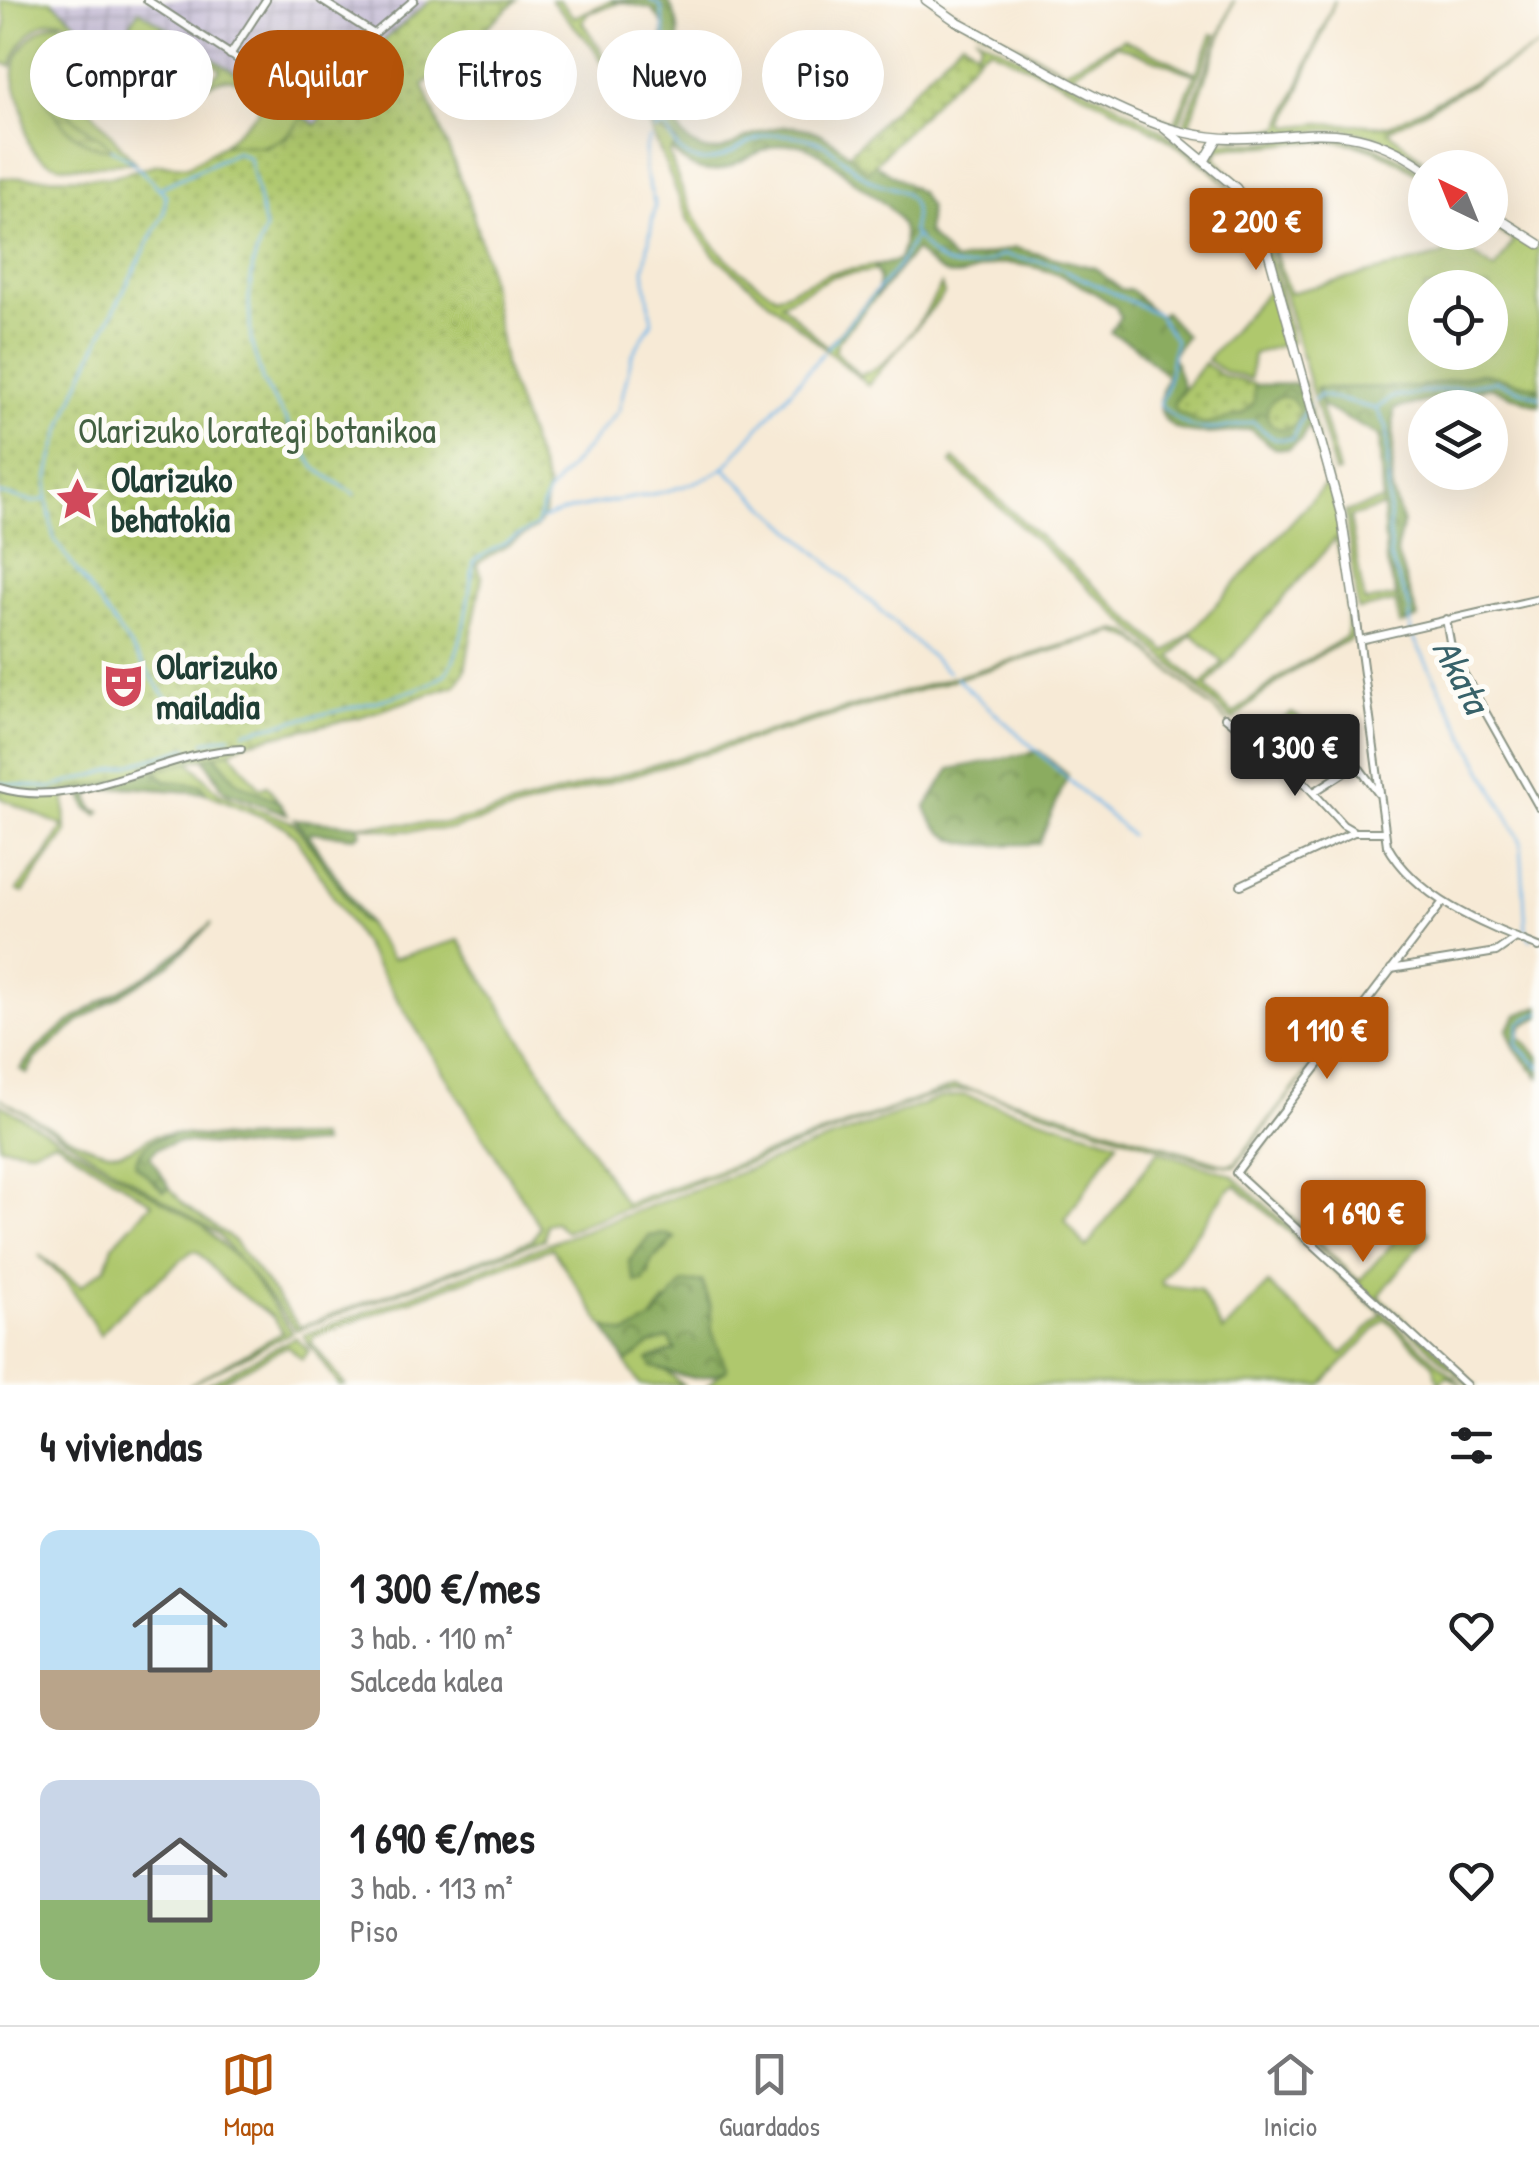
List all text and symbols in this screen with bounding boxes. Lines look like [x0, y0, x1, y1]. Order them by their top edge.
chip: Comprar [30, 30, 213, 120]
chip: Alquilar [233, 30, 404, 120]
chip: Filtros [424, 30, 577, 120]
chip: Nuevo [597, 30, 742, 120]
chip: Piso [762, 30, 884, 120]
north arrow [1408, 150, 1508, 250]
map controls [1408, 150, 1508, 490]
pin: 2 200 € [1164, 188, 1348, 273]
text: 2 200 € [1212, 199, 1300, 242]
button: locate [1408, 270, 1508, 370]
button: layers [1408, 390, 1508, 490]
park label: Olarizuko lorategi botanikoa [78, 407, 436, 454]
place label: Olarizuko behatokia [111, 456, 232, 543]
place icon: Olarizuko behatokia [54, 475, 102, 523]
water label: Akata [1421, 629, 1505, 725]
place label: Olarizuko mailadia [156, 643, 277, 730]
theatre icon: Olarizuko mailadia [99, 662, 147, 710]
pin: 1 300 € [1203, 714, 1387, 799]
text: 1 300 € [1253, 725, 1337, 768]
pin: 1 110 € [1235, 997, 1419, 1082]
text: 1 110 € [1287, 1008, 1367, 1051]
pin: 1 690 € [1271, 1180, 1455, 1265]
text: 1 690 € [1323, 1191, 1403, 1234]
text: 4 viviendas [40, 1417, 203, 1474]
icon: filters [1444, 1418, 1499, 1473]
text: 1 300 €/mes [350, 1559, 540, 1616]
icon: home [120, 1570, 240, 1690]
icon: heart [1444, 1603, 1499, 1658]
text: 3 hab. · 110 m² [350, 1616, 513, 1659]
text: Salceda kalea [350, 1659, 503, 1702]
text: 1 690 €/mes [350, 1809, 535, 1866]
icon: home [120, 1820, 240, 1940]
icon: heart [1444, 1853, 1499, 1908]
text: 3 hab. · 113 m² [350, 1866, 513, 1909]
text: Piso [350, 1909, 398, 1952]
tab: Mapa [221, 2047, 276, 2145]
tab: Guardados [719, 2047, 820, 2145]
tab: Inicio [1263, 2047, 1318, 2145]

